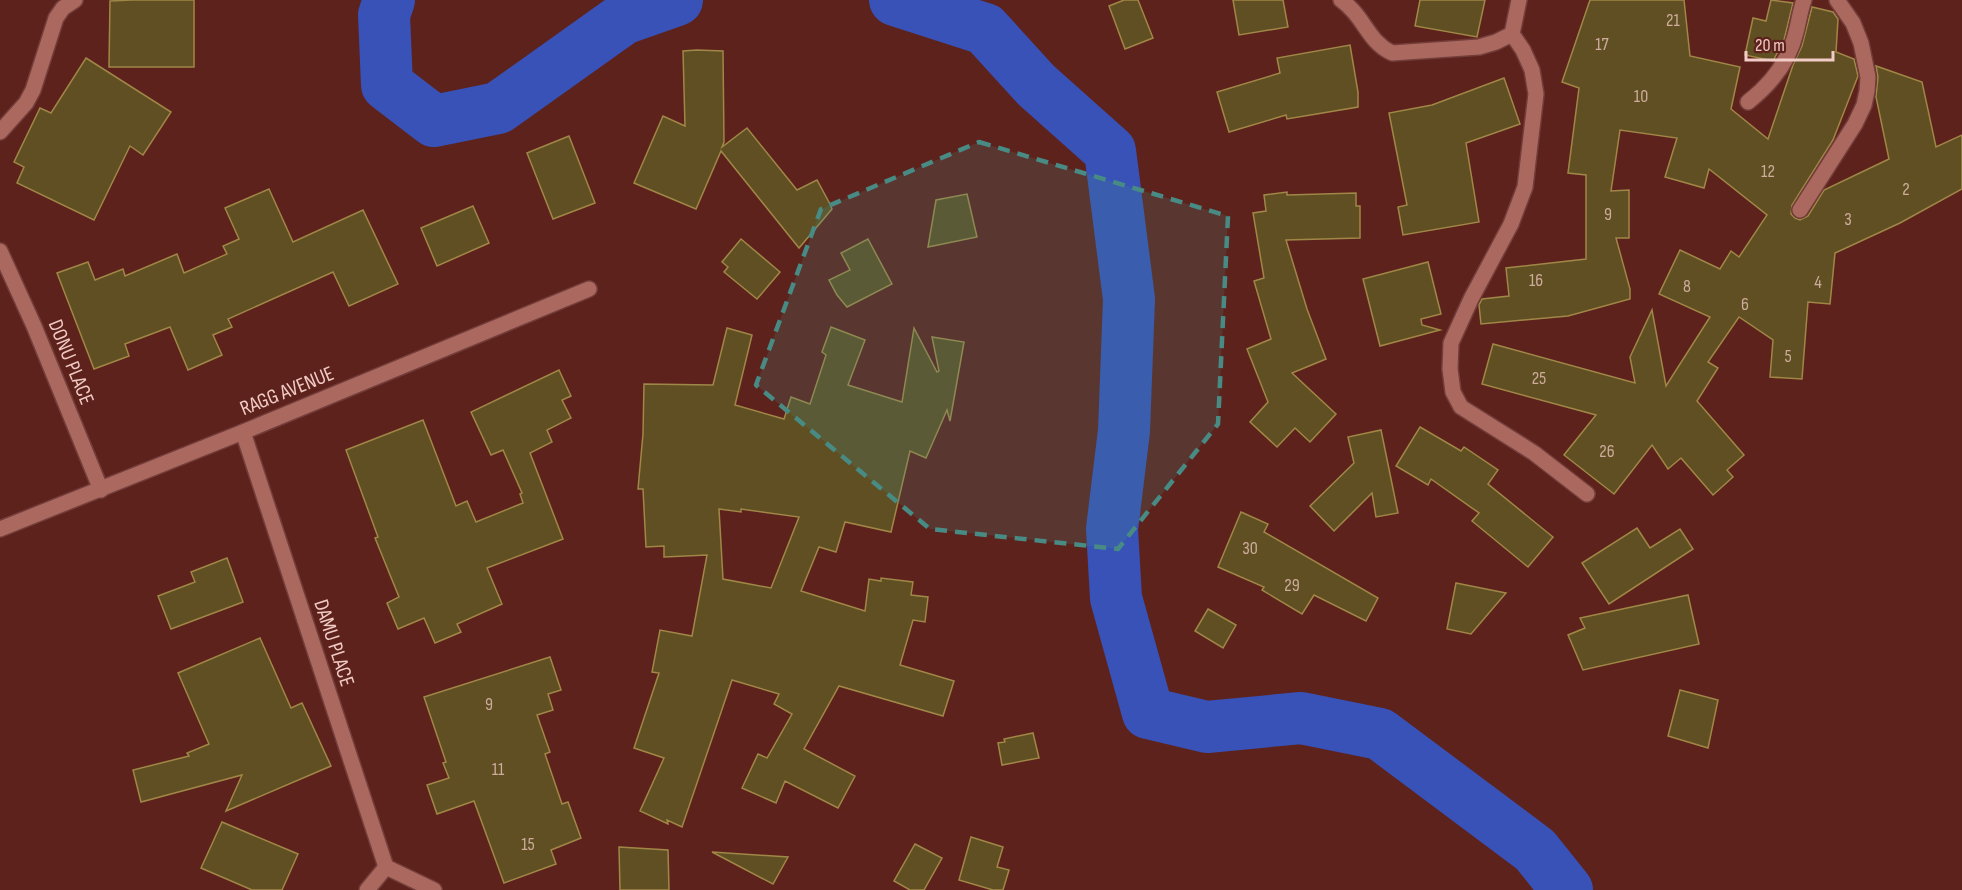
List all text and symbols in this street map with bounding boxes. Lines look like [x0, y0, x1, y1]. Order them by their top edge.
house number: 21 [1666, 10, 1681, 31]
scale bar [1746, 24, 1833, 62]
house number: 17 [1595, 34, 1610, 55]
text: 20 m [1755, 35, 1785, 56]
house number: 10 [1634, 86, 1648, 107]
house number: 12 [1761, 161, 1775, 182]
house number: 2 [1902, 179, 1910, 200]
house number: 9 [1604, 204, 1612, 225]
house number: 3 [1844, 209, 1852, 230]
house number: 16 [1529, 270, 1543, 291]
house number: 4 [1814, 272, 1822, 293]
house number: 8 [1683, 276, 1691, 297]
house number: 6 [1741, 294, 1749, 315]
street label: DONU PLACE [43, 316, 99, 408]
house number: 5 [1784, 346, 1792, 367]
street label: RAGG AVENUE [236, 361, 338, 421]
house number: 25 [1532, 368, 1546, 389]
house number: 26 [1599, 441, 1615, 462]
house number: 30 [1242, 538, 1258, 559]
house number: 29 [1284, 575, 1300, 596]
street label: DAMU PLACE [308, 596, 360, 690]
house number: 9 [485, 694, 493, 715]
house number: 11 [492, 759, 505, 780]
house number: 15 [521, 834, 535, 855]

